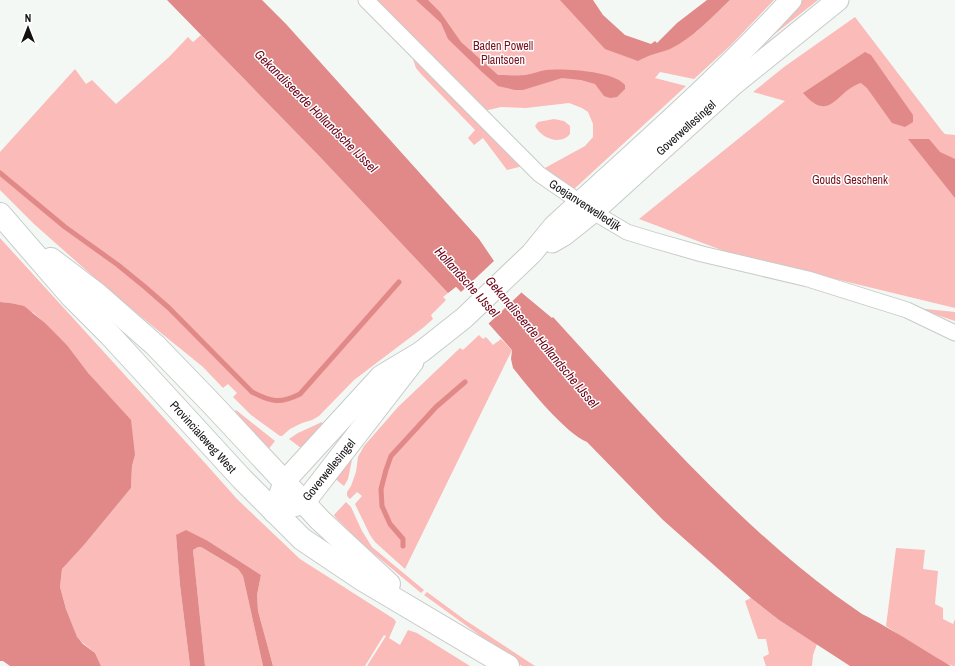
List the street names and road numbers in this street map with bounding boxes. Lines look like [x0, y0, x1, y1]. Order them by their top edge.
street label: Goverwellesingel [653, 97, 719, 159]
street label: Goejanverwelledijk [546, 176, 624, 234]
street label: Provincialeweg West [166, 397, 240, 477]
street label: Goverwellesingel [299, 436, 359, 504]

